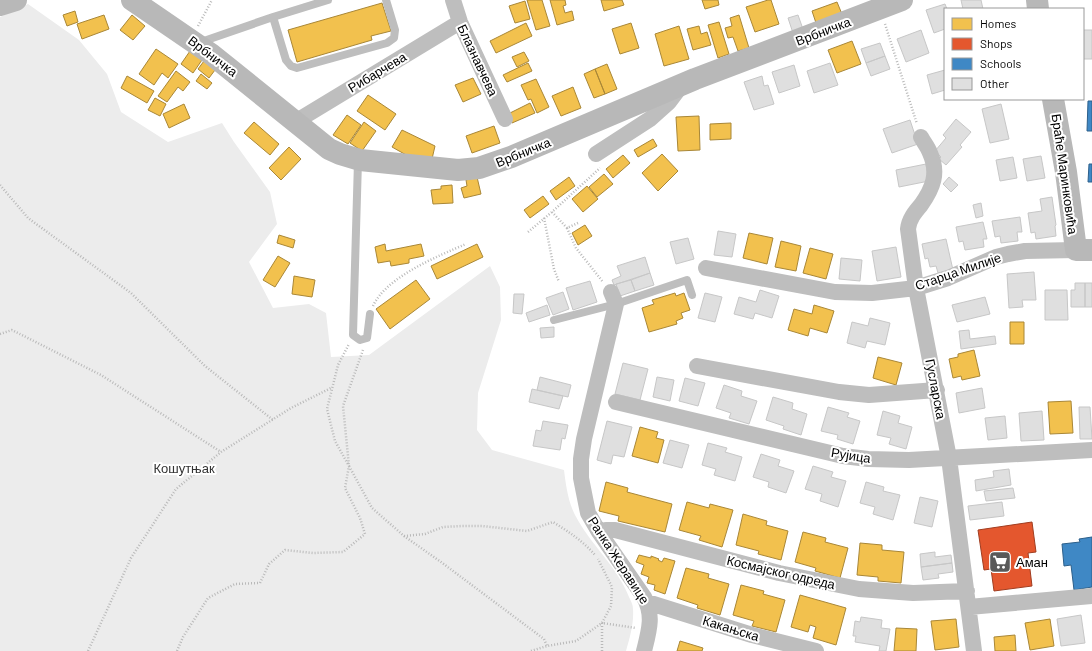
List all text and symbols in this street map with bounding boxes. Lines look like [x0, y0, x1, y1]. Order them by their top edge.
legend [944, 8, 1084, 100]
street label: Врбничка [793, 13, 854, 49]
text: Homes [980, 16, 1017, 30]
street label: Блазнавчева [454, 21, 502, 99]
street label: Врбничка [185, 32, 241, 80]
text: Shops [980, 36, 1013, 50]
street label: Рибарчева [345, 48, 410, 96]
text: Schools [980, 56, 1021, 70]
text: Other [980, 76, 1010, 90]
street label: Браће Маринковића [1049, 113, 1081, 236]
street label: Врбничка [493, 133, 553, 170]
street label: Старца Милије [913, 249, 1003, 293]
street label: Гусларска [922, 358, 950, 421]
street label: Рујица [830, 444, 873, 466]
park label: Кошутњак [153, 460, 215, 476]
street label: Ранка Жеравице [585, 513, 653, 607]
supermarket icon: Аман [987, 549, 1013, 575]
street label: Космајског одреда [725, 552, 838, 592]
place label: Аман [1016, 554, 1048, 570]
street label: Какањска [701, 612, 762, 644]

